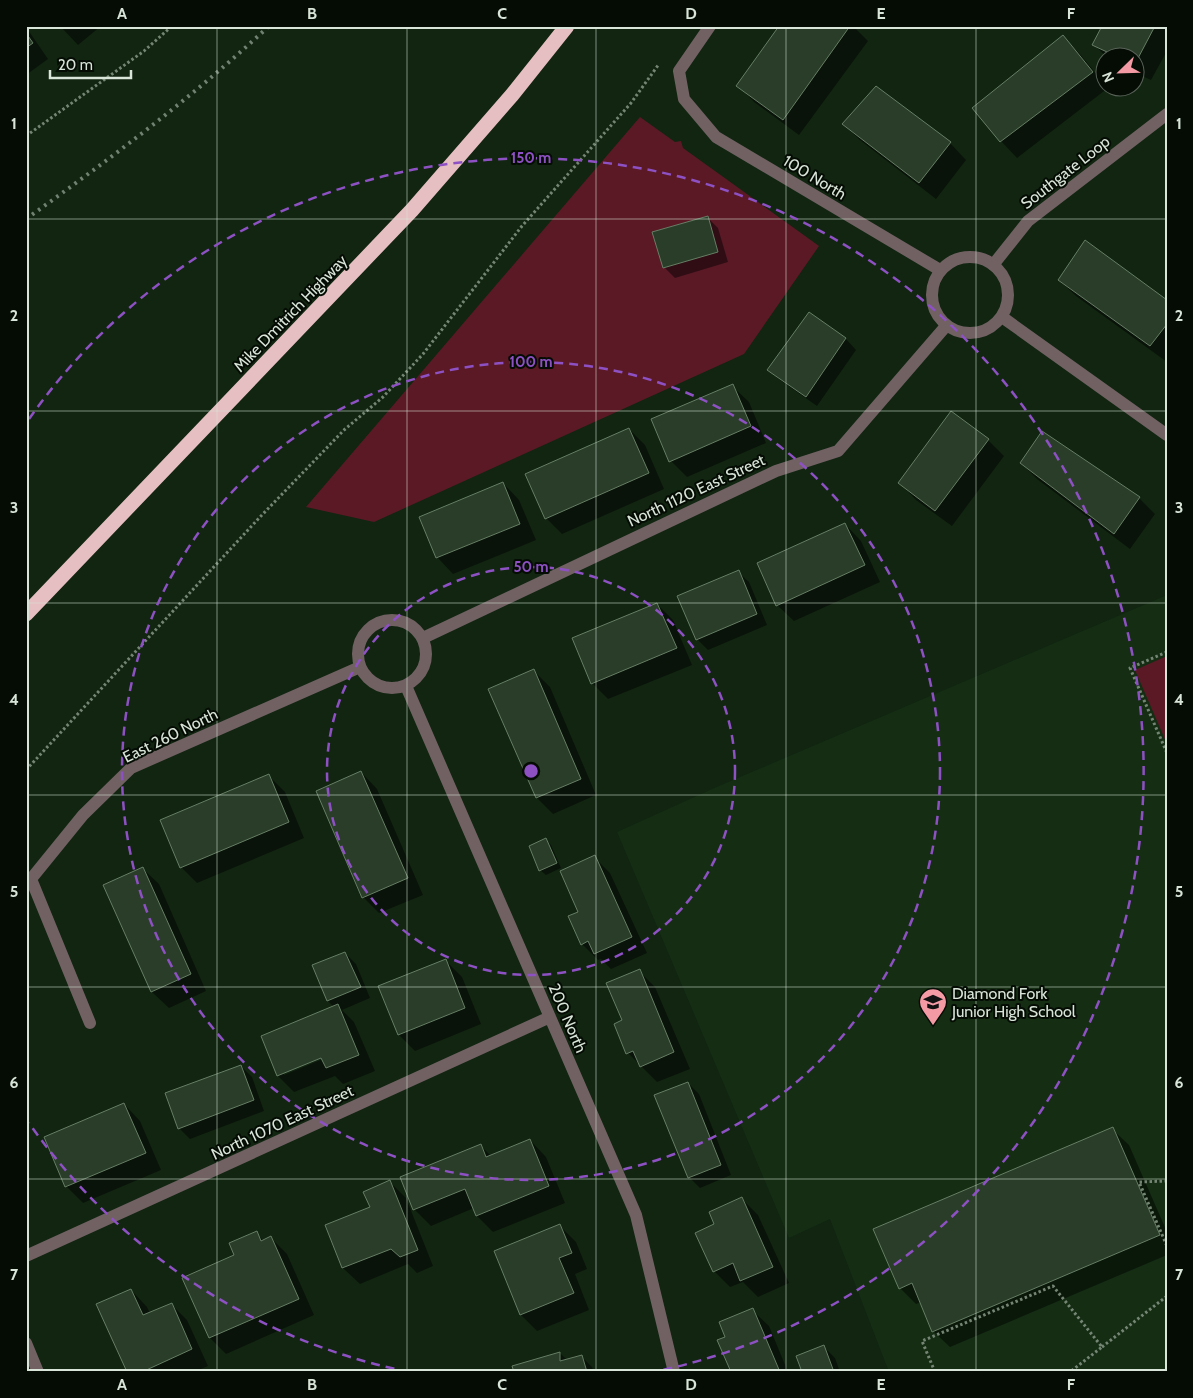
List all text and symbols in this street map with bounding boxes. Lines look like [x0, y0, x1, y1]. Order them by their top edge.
text: A [117, 4, 127, 23]
text: B [307, 4, 317, 23]
text: C [497, 4, 507, 23]
text: D [685, 4, 697, 23]
text: E [876, 4, 886, 23]
text: F [1067, 4, 1076, 23]
scale bar [50, 48, 131, 80]
north arrow [1096, 48, 1146, 98]
text: 20 m [58, 56, 93, 74]
text: N [1098, 69, 1118, 85]
text: 1 [11, 114, 17, 133]
text: 1 [1176, 114, 1182, 133]
street label: Southgate Loop [1017, 132, 1114, 213]
text: 150 m [511, 149, 551, 167]
street label: 100 North [780, 151, 850, 204]
street label: Mike Dmitrich Highway [230, 251, 351, 376]
text: 2 [10, 306, 18, 325]
text: 2 [1175, 306, 1183, 325]
text: 100 m [509, 353, 553, 371]
street label: North 1120 East Street [624, 450, 768, 531]
text: 3 [10, 498, 18, 517]
text: 3 [1175, 498, 1183, 517]
text: 50 m [513, 558, 549, 576]
text: 4 [9, 690, 19, 709]
text: 4 [1174, 690, 1184, 709]
street label: East 260 North [120, 704, 221, 767]
centre of rings [522, 762, 540, 780]
text: 5 [10, 882, 18, 901]
text: 5 [1175, 882, 1183, 901]
street label: 200 North [544, 981, 591, 1056]
place label: Diamond Fork Junior High School [951, 984, 1076, 1021]
school or university icon: Diamond Fork Junior High School [918, 987, 948, 1026]
text: 6 [10, 1073, 19, 1092]
text: 6 [1175, 1073, 1184, 1092]
street label: North 1070 East Street [208, 1081, 357, 1164]
text: 7 [10, 1265, 19, 1284]
text: 7 [1175, 1265, 1184, 1284]
text: A [117, 1375, 127, 1394]
text: B [307, 1375, 317, 1394]
text: C [497, 1375, 507, 1394]
text: D [685, 1375, 697, 1394]
text: E [876, 1375, 886, 1394]
text: F [1067, 1375, 1076, 1394]

